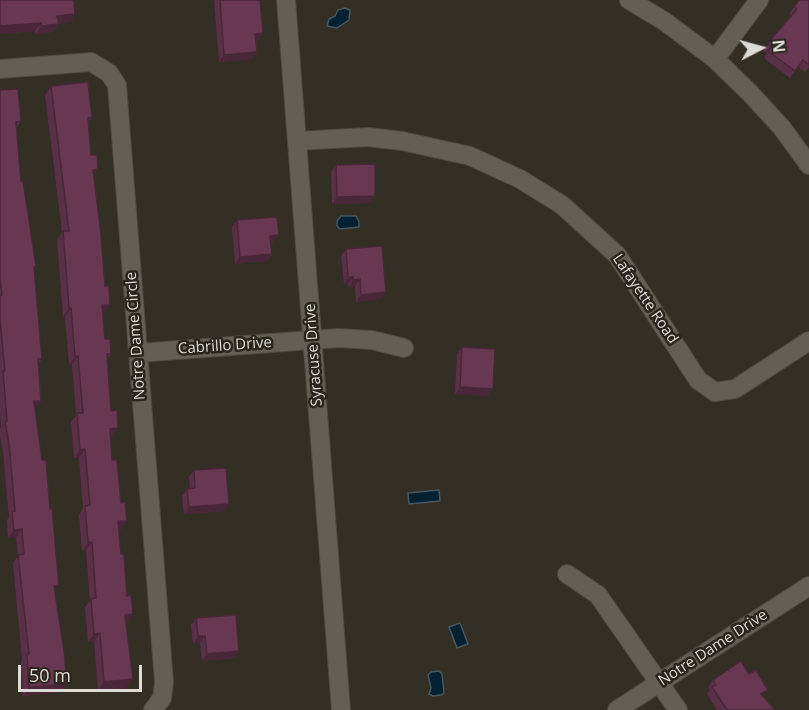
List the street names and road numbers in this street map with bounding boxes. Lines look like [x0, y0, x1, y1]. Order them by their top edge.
street label: Lafayette Road [608, 251, 682, 347]
street label: Notre Dame Circle [123, 271, 149, 401]
street label: Syracuse Drive [301, 303, 327, 407]
street label: Cabrillo Drive [177, 334, 273, 358]
street label: Notre Dame Drive [655, 606, 771, 690]

